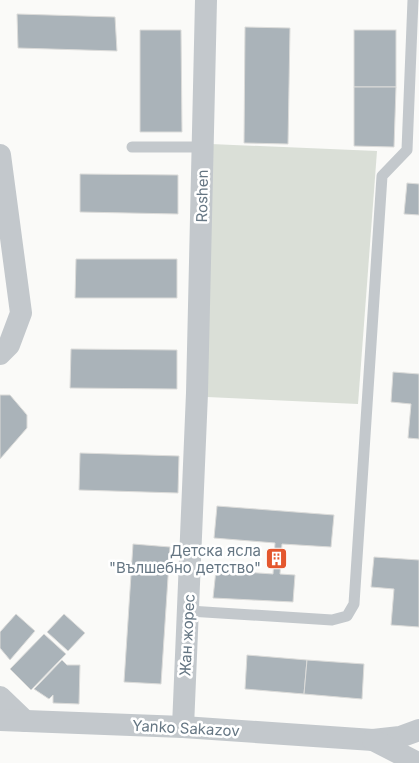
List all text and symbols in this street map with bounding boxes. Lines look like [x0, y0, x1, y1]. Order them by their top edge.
street label: Roshen [192, 169, 212, 223]
place label: Детска ясла "Вълшебно детство" [109, 541, 261, 577]
building icon: Детска ясла "Вълшебно детство" [265, 547, 289, 571]
street label: Жан жорес [175, 593, 199, 677]
street label: Yanko Sakazov [132, 716, 241, 740]

